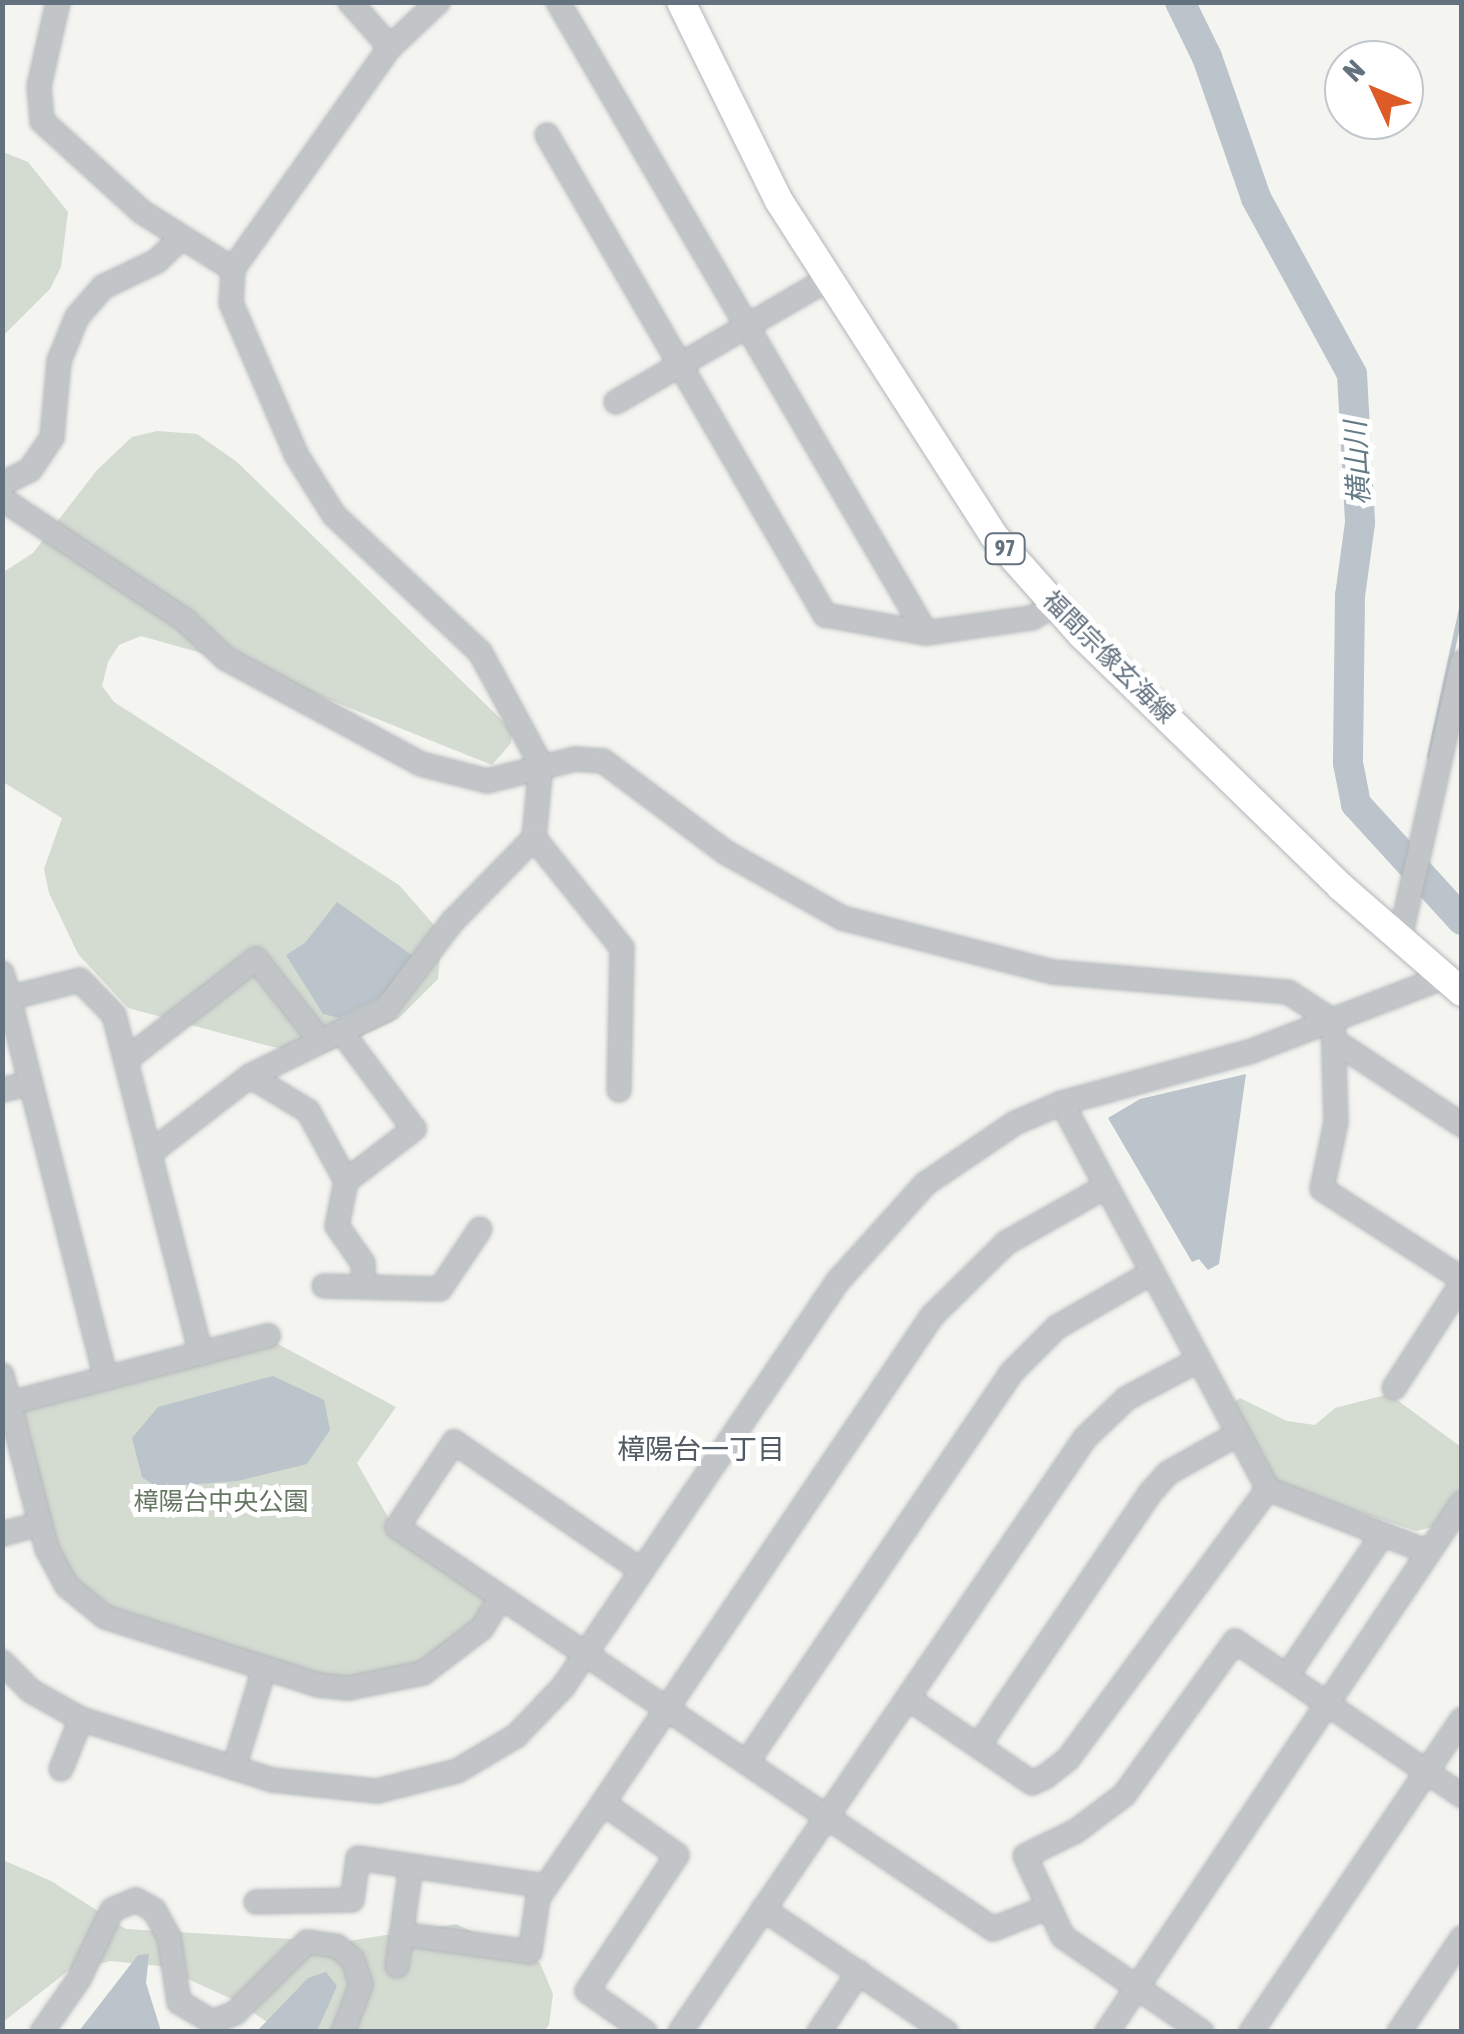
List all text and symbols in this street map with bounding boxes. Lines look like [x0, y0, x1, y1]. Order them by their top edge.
north arrow [1324, 40, 1424, 140]
text: N [1337, 53, 1371, 88]
water label: 横山川 [1338, 420, 1376, 506]
road number: 97 [982, 532, 1028, 566]
street label: 福間宗像玄海線 [1037, 585, 1181, 729]
district label: 樟陽台一丁目 [617, 1432, 785, 1466]
park label: 樟陽台中央公園 [134, 1486, 308, 1516]

